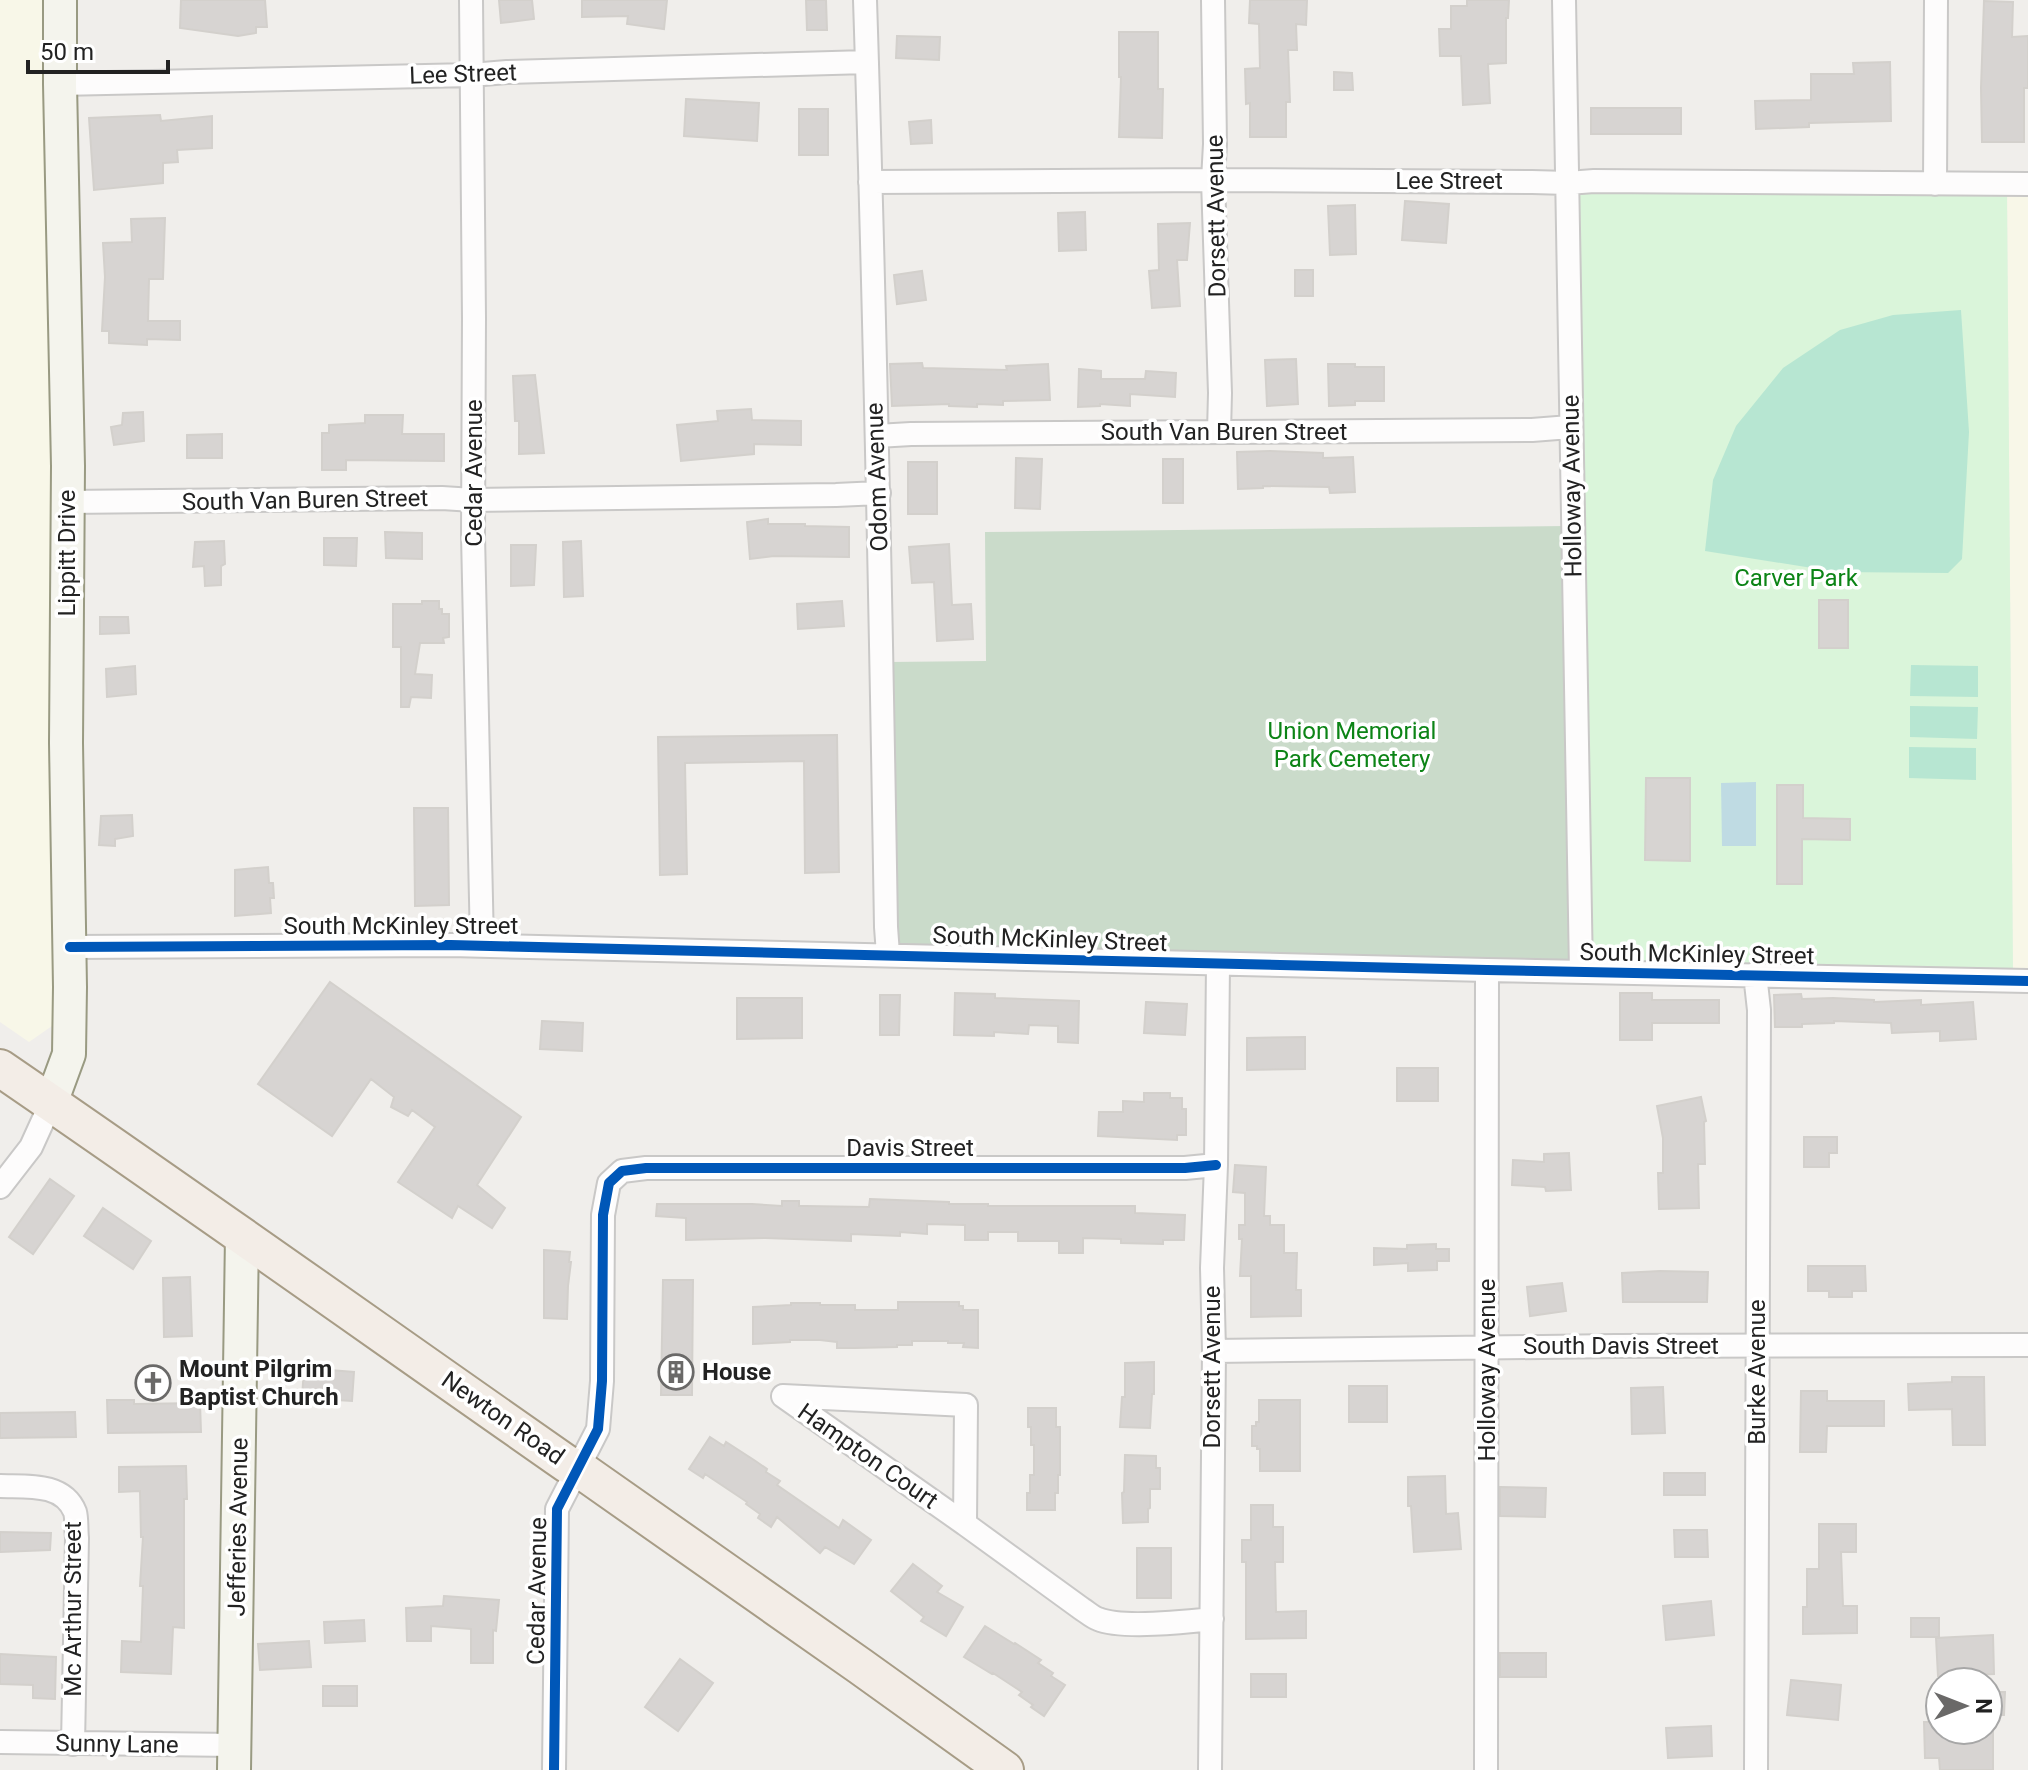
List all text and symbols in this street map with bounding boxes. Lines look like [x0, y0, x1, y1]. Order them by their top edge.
scale bar [28, 24, 168, 74]
text: 50 m [40, 38, 94, 66]
street label: Lee Street [409, 58, 517, 90]
street label: Dorsett Avenue [1201, 134, 1231, 298]
street label: Lee Street [1395, 167, 1503, 195]
street label: Holloway Avenue [1556, 394, 1588, 578]
street label: Cedar Avenue [460, 399, 488, 547]
street label: Odom Avenue [860, 402, 894, 552]
street label: South Van Buren Street [1101, 418, 1347, 446]
street label: South Van Buren Street [182, 484, 429, 516]
street label: Lippitt Drive [53, 489, 81, 617]
park label: Carver Park [1734, 564, 1859, 592]
park label: Union Memorial Park Cemetery [1268, 717, 1436, 773]
street label: South McKinley Street [284, 912, 519, 940]
street label: South McKinley Street [932, 921, 1168, 957]
street label: South McKinley Street [1579, 938, 1815, 970]
street label: Davis Street [846, 1134, 974, 1162]
street label: Holloway Avenue [1473, 1279, 1501, 1461]
street label: Dorsett Avenue [1198, 1286, 1226, 1448]
street label: Burke Avenue [1743, 1299, 1771, 1445]
street label: South Davis Street [1523, 1332, 1719, 1360]
building icon: House [657, 1353, 695, 1391]
place label: Mount Pilgrim Baptist Church [179, 1355, 339, 1411]
place label: House [702, 1358, 771, 1386]
church icon: Mount Pilgrim Baptist Church [134, 1364, 172, 1402]
street label: Newton Road [436, 1365, 570, 1471]
street label: Hampton Court [793, 1397, 943, 1515]
street label: Jefferies Avenue [222, 1437, 254, 1617]
street label: Cedar Avenue [522, 1517, 552, 1665]
street label: Mc Arthur Street [59, 1521, 87, 1697]
north arrow [1924, 1666, 2004, 1746]
text: N [1971, 1698, 1996, 1714]
street label: Sunny Lane [55, 1729, 179, 1759]

